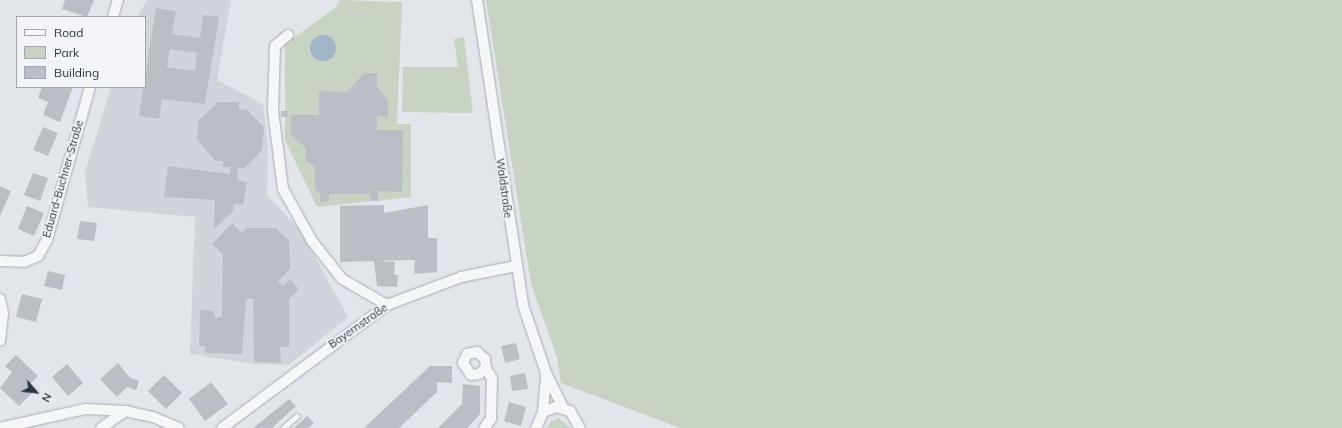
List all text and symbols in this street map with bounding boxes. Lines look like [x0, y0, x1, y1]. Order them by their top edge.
legend [16, 16, 146, 88]
text: Road [54, 25, 83, 40]
text: Park [54, 45, 79, 60]
text: Building [54, 65, 99, 80]
street label: Eduard-Buchner-Straße [40, 119, 86, 239]
street label: Waldstraße [493, 157, 515, 219]
street label: Bayernstraße [326, 301, 390, 351]
north arrow [16, 372, 56, 412]
text: N [38, 391, 55, 405]

